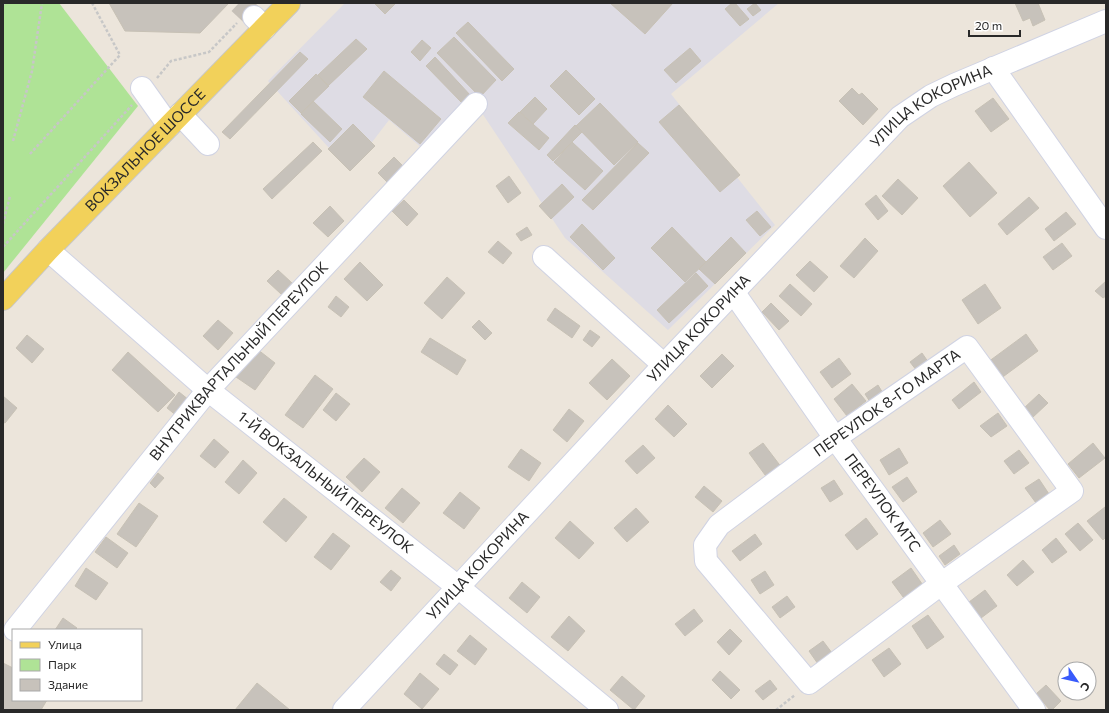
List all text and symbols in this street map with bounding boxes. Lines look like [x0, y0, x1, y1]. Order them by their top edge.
scale bar [969, 12, 1020, 38]
text: 20 m [975, 18, 1002, 32]
street label: УЛИЦА КОКОРИНА [866, 60, 994, 151]
street label: ВОКЗАЛЬНОЕ ШОССЕ [81, 84, 209, 215]
street label: ВНУТРИКВАРТАЛЬНЫЙ ПЕРЕУЛОК [145, 258, 331, 464]
street label: УЛИЦА КОКОРИНА [643, 270, 754, 386]
street label: ПЕРЕУЛОК 8-ГО МАРТА [810, 345, 963, 460]
street label: 1-Й ВОКЗАЛЬНЫЙ ПЕРЕУЛОК [235, 407, 417, 556]
street label: ПЕРЕУЛОК МТС [841, 450, 925, 555]
street label: УЛИЦА КОКОРИНА [422, 507, 532, 623]
legend [12, 629, 142, 701]
text: Улица [48, 637, 82, 651]
text: Парк [48, 657, 77, 671]
north arrow [1057, 661, 1097, 701]
text: Здание [48, 677, 88, 691]
text: С [1078, 680, 1093, 694]

